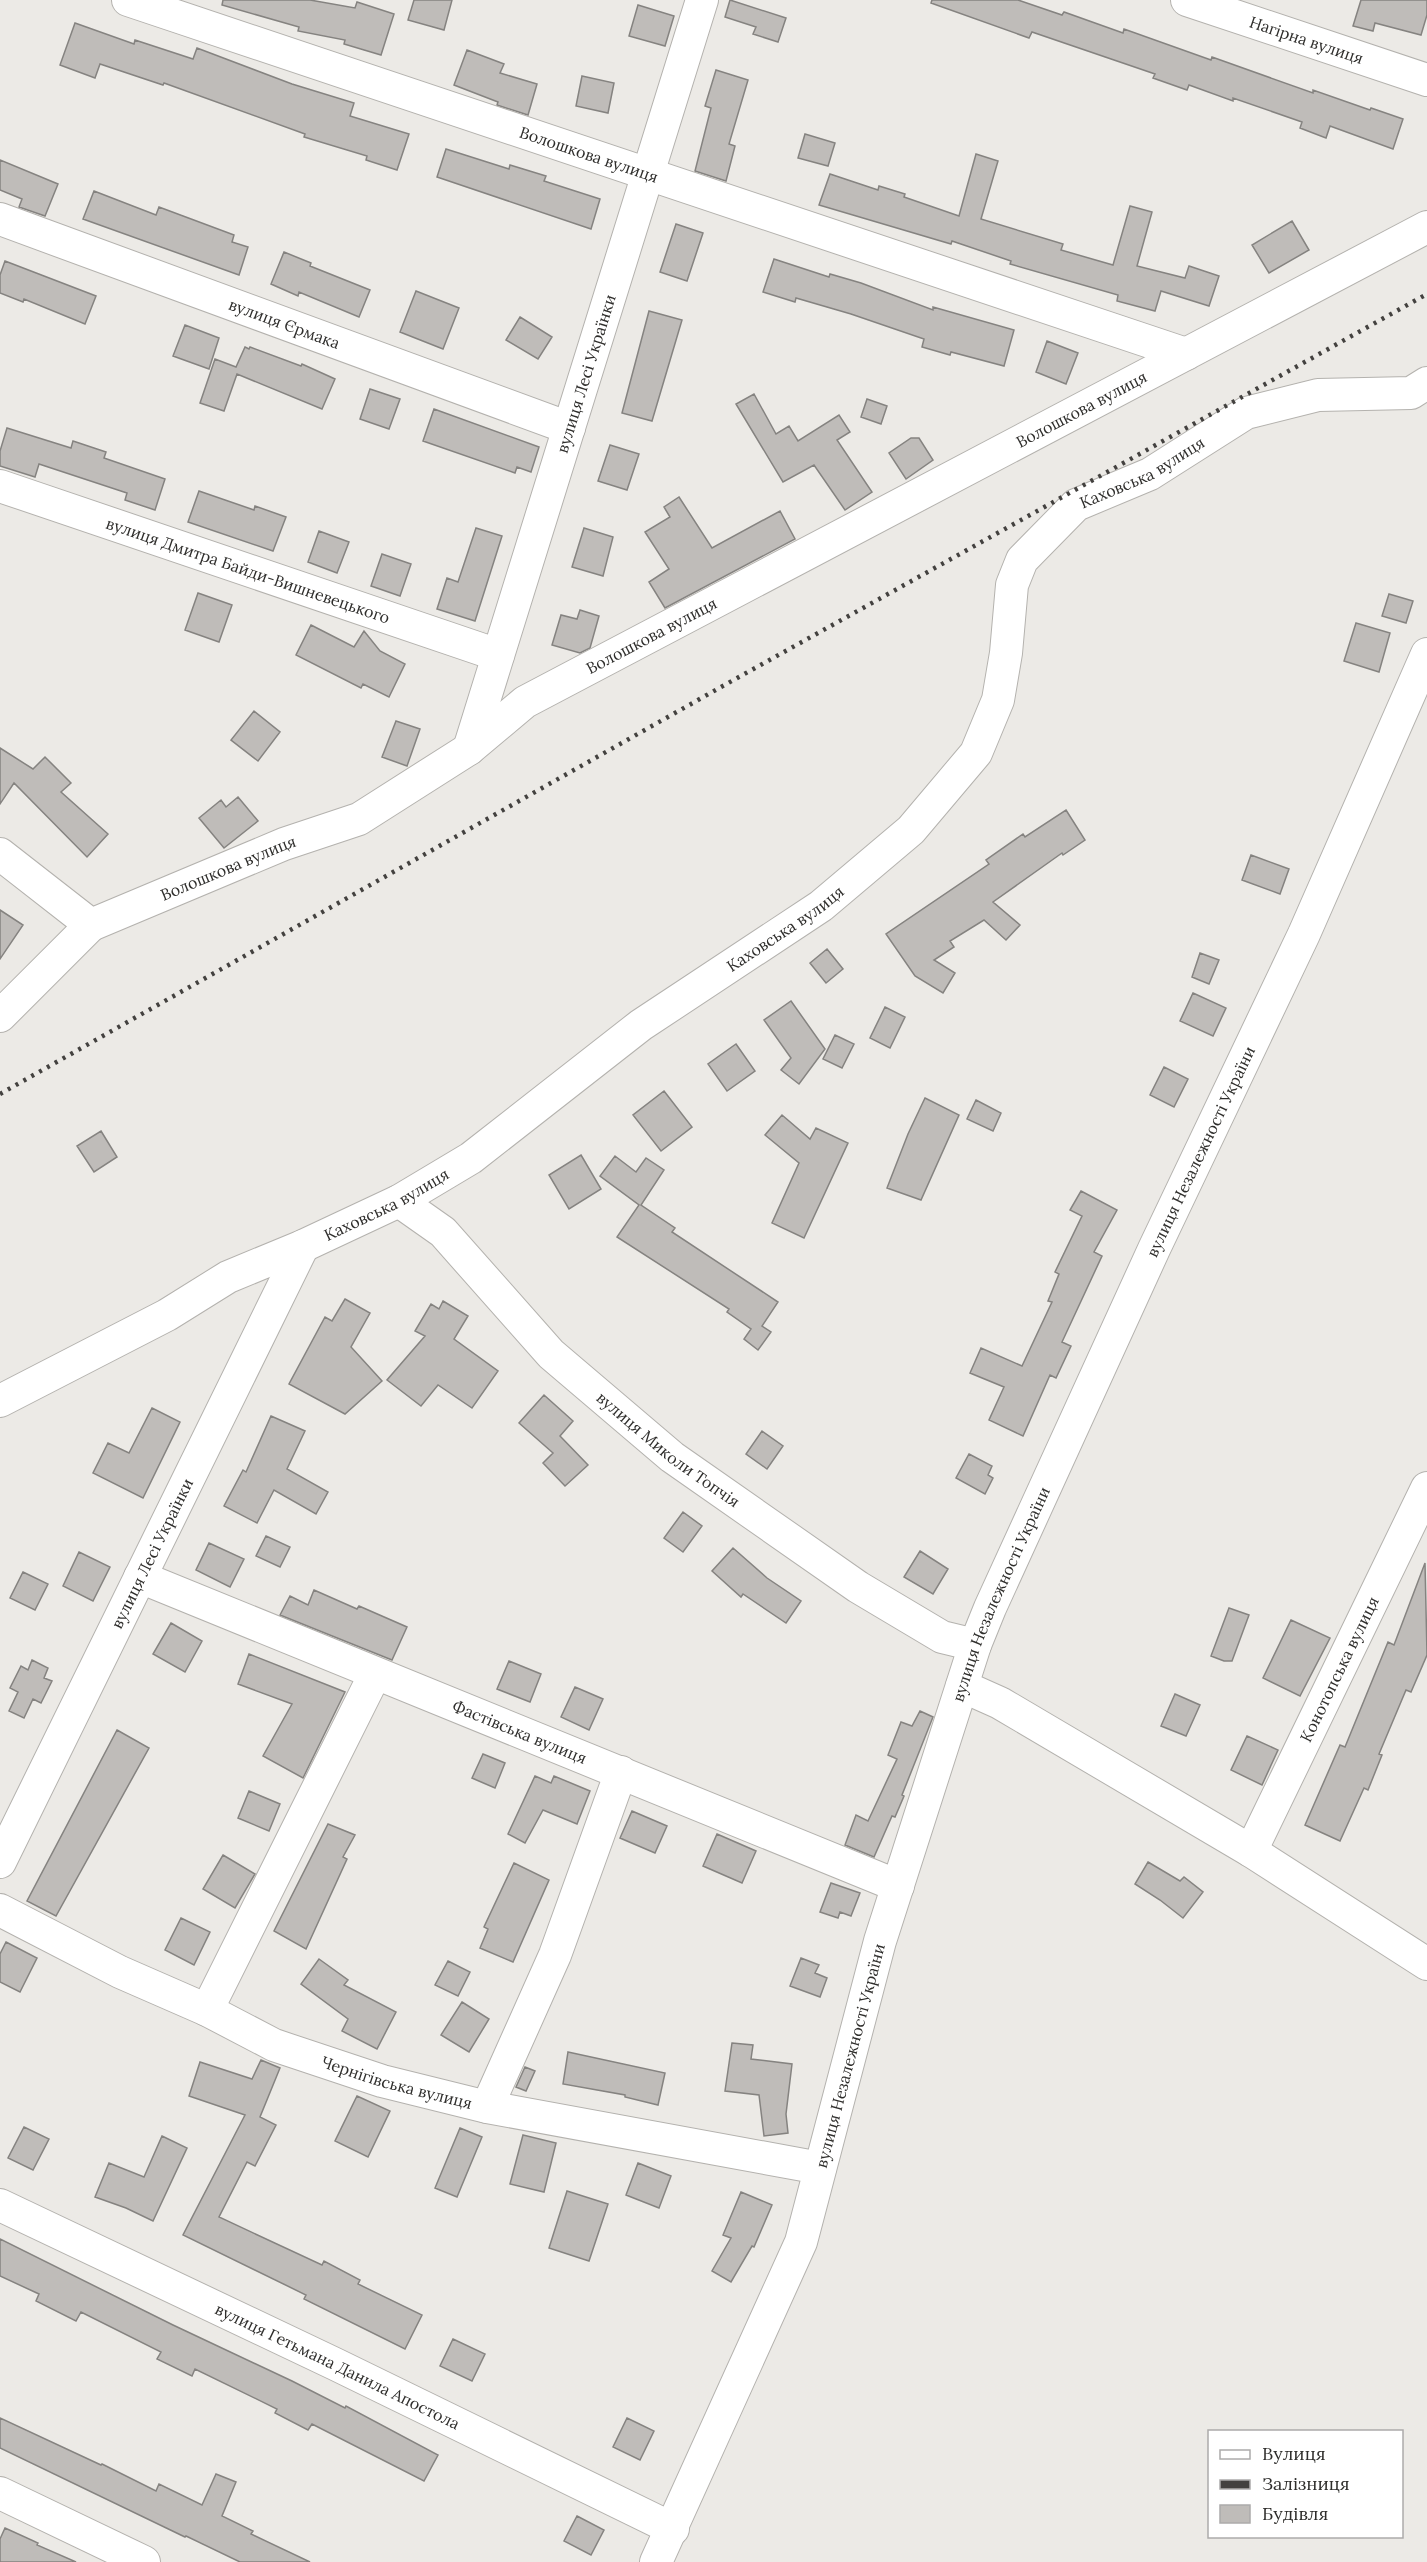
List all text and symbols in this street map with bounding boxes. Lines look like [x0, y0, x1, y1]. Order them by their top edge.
street label: Нагірна вулиця [1247, 12, 1366, 68]
street label: Волошкова вулиця [517, 122, 661, 187]
street label: вулиця Лесі Українки [552, 292, 620, 456]
street label: вулиця Єрмака [226, 294, 343, 353]
street label: Волошкова вулиця [1012, 366, 1150, 452]
street label: Каховська вулиця [1077, 432, 1208, 512]
street label: вулиця Дмитра Байди-Вишневецького [104, 513, 393, 628]
street label: Волошкова вулиця [582, 593, 720, 678]
street label: Волошкова вулиця [157, 831, 298, 905]
street label: Каховська вулиця [723, 881, 848, 976]
street label: вулиця Незалежності України [1142, 1043, 1259, 1260]
street label: Каховська вулиця [321, 1164, 452, 1245]
street label: вулиця Миколи Топчія [593, 1387, 744, 1511]
street label: вулиця Лесі Українки [106, 1475, 197, 1632]
street label: вулиця Незалежності України [947, 1483, 1054, 1704]
street label: Конотопська вулиця [1295, 1593, 1383, 1745]
street label: Фастівська вулиця [450, 1695, 590, 1768]
street label: вулиця Незалежності України [811, 1941, 889, 2170]
street label: Чернігівська вулиця [319, 2051, 474, 2113]
street label: вулиця Гетьмана Данила Апостола [212, 2299, 463, 2433]
legend [1208, 2430, 1403, 2538]
text: Вулиця [1262, 2442, 1325, 2465]
text: Залізниця [1262, 2472, 1350, 2495]
text: Будівля [1262, 2502, 1328, 2525]

